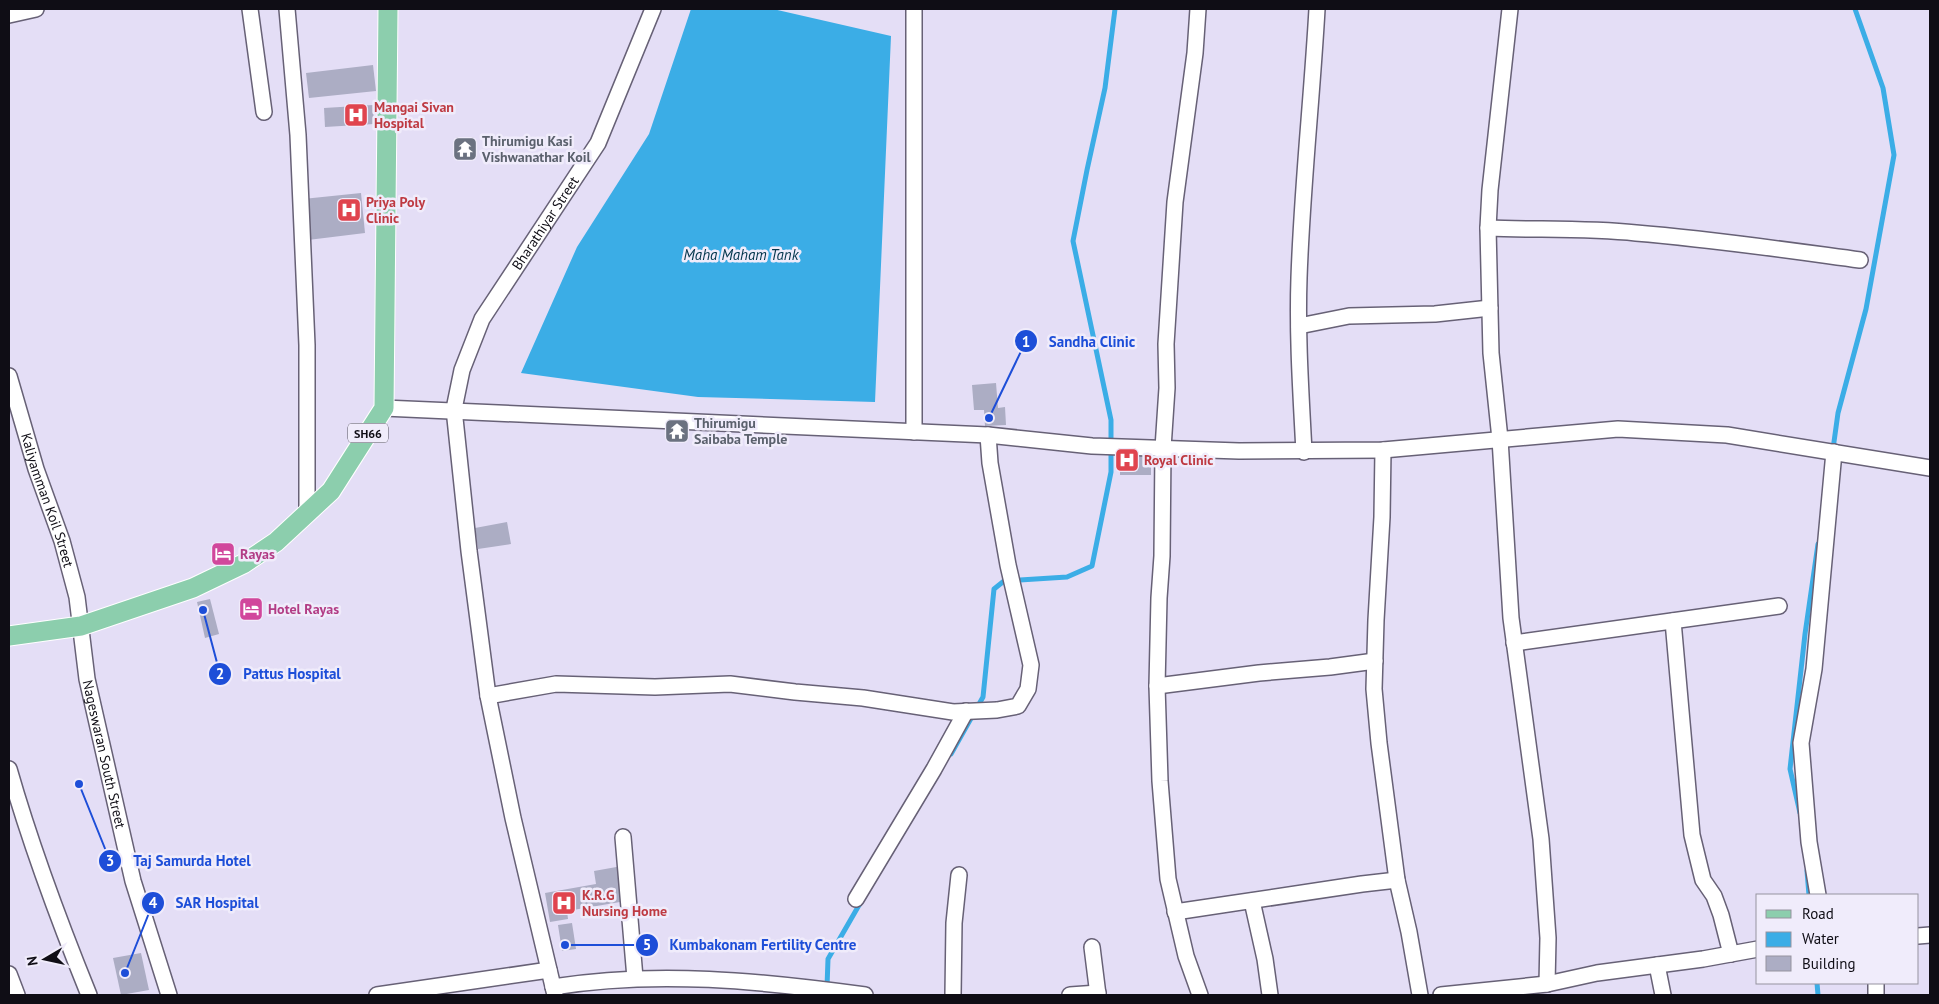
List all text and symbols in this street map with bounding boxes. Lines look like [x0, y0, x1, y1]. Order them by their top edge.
place label: Mangai Sivan Hospital [374, 98, 454, 132]
hospital icon: Mangai Sivan Hospital [343, 102, 369, 128]
place label: Thirumigu Kasi Vishwanathar Koil [481, 132, 592, 166]
temple icon: Thirumigu Kasi Vishwanathar Koil [452, 136, 478, 162]
street label: Bharathiyar Street [508, 173, 583, 273]
place label: Priya Poly Clinic [366, 193, 426, 227]
hospital icon: Priya Poly Clinic [336, 197, 362, 223]
water label: Maha Maham Tank [684, 245, 800, 264]
callout: Sandha Clinic [1014, 326, 1145, 356]
text: 1 [1022, 332, 1030, 351]
text: Sandha Clinic [1049, 332, 1136, 351]
place label: Thirumigu Saibaba Temple [694, 414, 787, 448]
temple icon: Thirumigu Saibaba Temple [664, 418, 690, 444]
road number: SH66 [348, 423, 388, 442]
street label: Kaliyamman Koil Street [17, 431, 78, 569]
hospital icon: Royal Clinic [1114, 447, 1140, 473]
place label: Royal Clinic [1144, 451, 1213, 469]
hotel icon: Rayas [210, 541, 236, 567]
place label: Rayas [240, 545, 275, 563]
hotel icon: Hotel Rayas [238, 596, 264, 622]
place label: Hotel Rayas [268, 600, 339, 618]
callout: Pattus Hospital [208, 659, 350, 689]
text: 2 [216, 664, 224, 683]
text: Pattus Hospital [243, 664, 341, 683]
street label: Nageswaran South Street [78, 678, 130, 830]
callout: Taj Samurda Hotel [98, 846, 260, 876]
text: 3 [106, 851, 114, 870]
text: Taj Samurda Hotel [133, 851, 251, 870]
place label: K.R.G Nursing Home [582, 886, 667, 920]
callout: SAR Hospital [140, 888, 269, 918]
hospital icon: K.R.G Nursing Home [551, 890, 577, 916]
text: 4 [149, 893, 158, 912]
text: SAR Hospital [175, 893, 259, 912]
legend [1756, 894, 1919, 984]
text: Road [1802, 904, 1834, 923]
text: Water [1802, 929, 1839, 948]
callout: Kumbakonam Fertility Centre [635, 930, 867, 960]
north arrow [20, 934, 70, 984]
text: 5 [643, 935, 651, 954]
text: Kumbakonam Fertility Centre [670, 935, 857, 954]
text: Building [1802, 954, 1856, 973]
text: N [23, 955, 42, 967]

